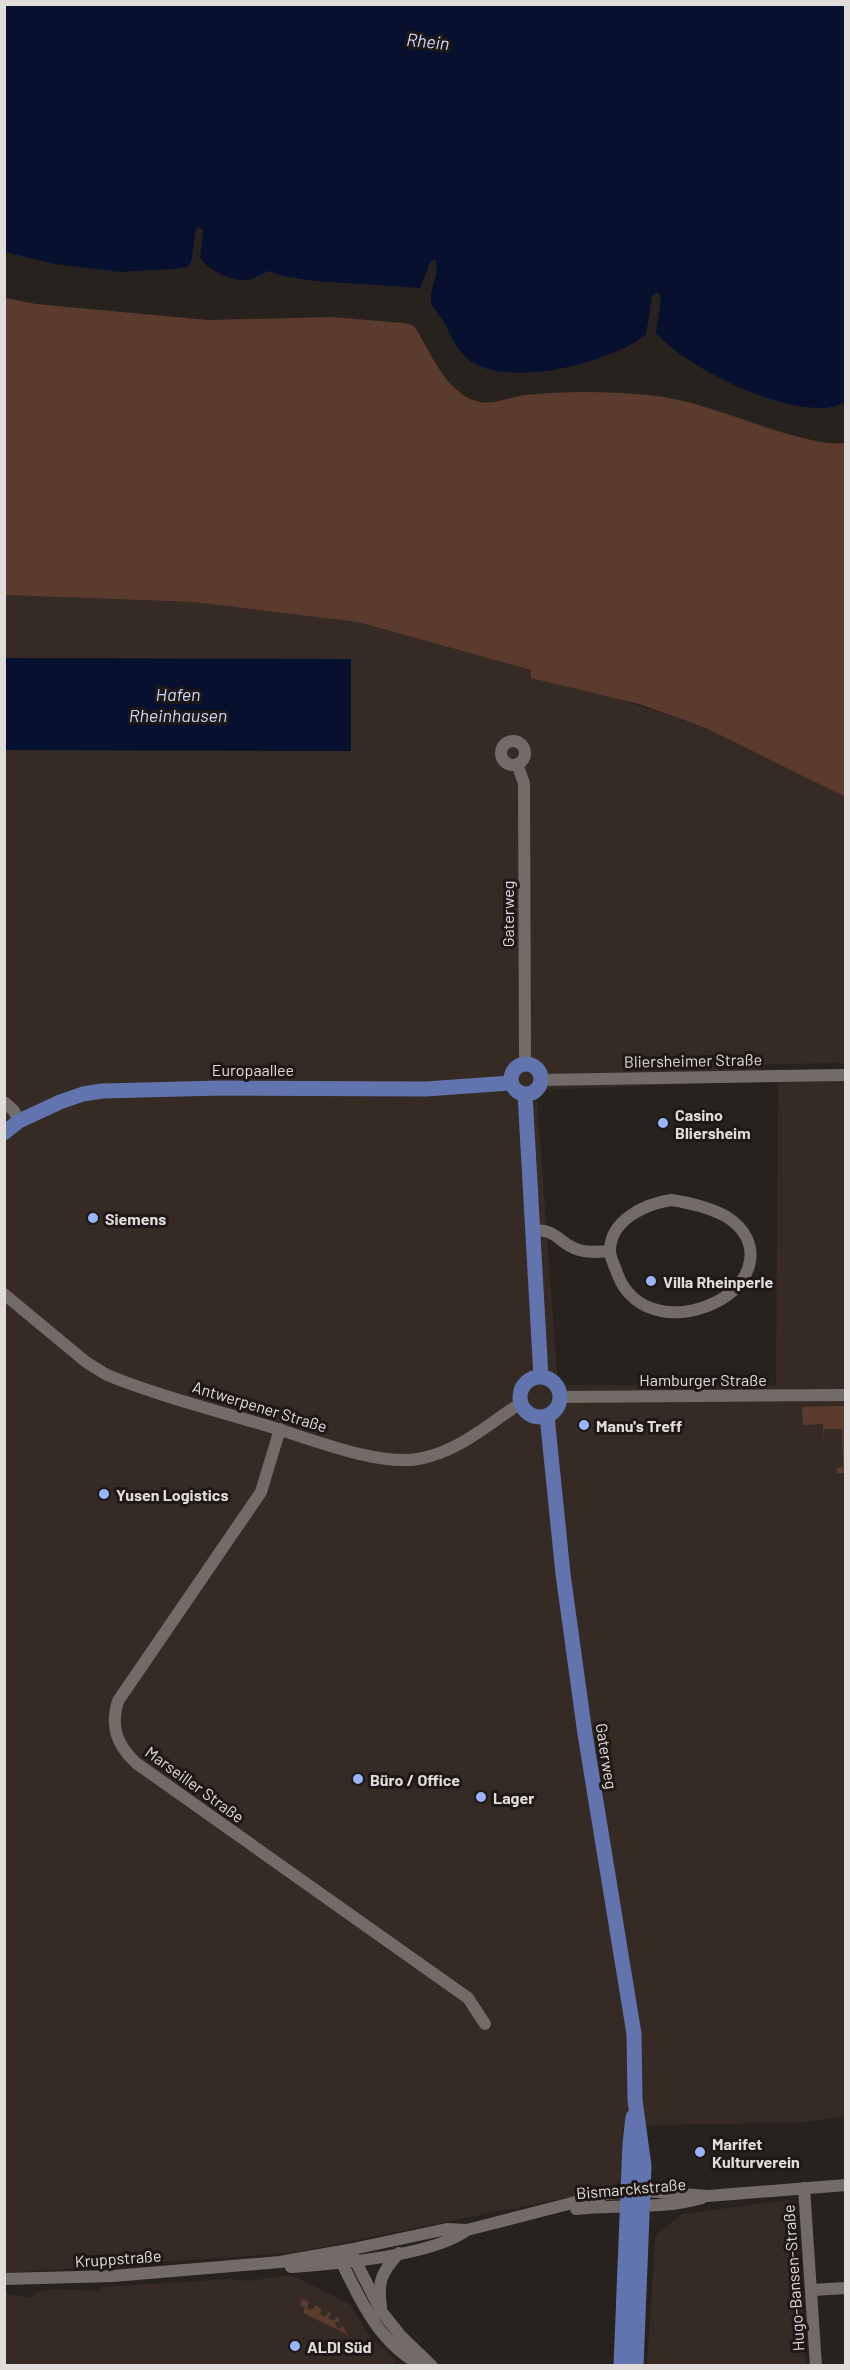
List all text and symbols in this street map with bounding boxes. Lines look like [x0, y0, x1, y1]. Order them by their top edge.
water label: Rhein [405, 28, 451, 54]
water label: Hafen Rheinhausen [129, 683, 227, 726]
street label: Gaterweg [498, 881, 517, 947]
street label: Bliersheimer Straße [624, 1049, 762, 1071]
street label: Europaallee [212, 1060, 294, 1079]
place label: Casino Bliersheim [675, 1105, 751, 1142]
marker: Casino Bliersheim [656, 1116, 670, 1130]
place label: Siemens [105, 1209, 166, 1228]
marker: Siemens [86, 1211, 100, 1225]
place label: Villa Rheinperle [663, 1272, 773, 1291]
marker: Villa Rheinperle [644, 1274, 658, 1288]
street label: Hamburger Straße [639, 1370, 767, 1389]
street label: Antwerpener Straße [190, 1376, 330, 1436]
place label: Manu's Treff [596, 1416, 682, 1435]
marker: Manu's Treff [577, 1418, 591, 1432]
place label: Yusen Logistics [116, 1485, 228, 1504]
marker: Yusen Logistics [97, 1487, 111, 1501]
street label: Gaterweg [592, 1722, 622, 1790]
street label: Marseiller Straße [142, 1742, 248, 1826]
place label: Büro / Office [370, 1770, 460, 1789]
marker: Büro / Office [351, 1772, 365, 1786]
place label: Lager [493, 1788, 534, 1807]
marker: Lager [474, 1790, 488, 1804]
place label: Marifet Kulturverein [712, 2134, 800, 2171]
marker: Marifet Kulturverein [693, 2145, 707, 2159]
street label: Bismarckstraße [575, 2174, 687, 2202]
street label: Hugo-Bansen-Straße [778, 2204, 808, 2352]
street label: Kruppstraße [74, 2245, 162, 2271]
place label: ALDI Süd [307, 2337, 372, 2356]
marker: ALDI Süd [288, 2339, 302, 2353]

